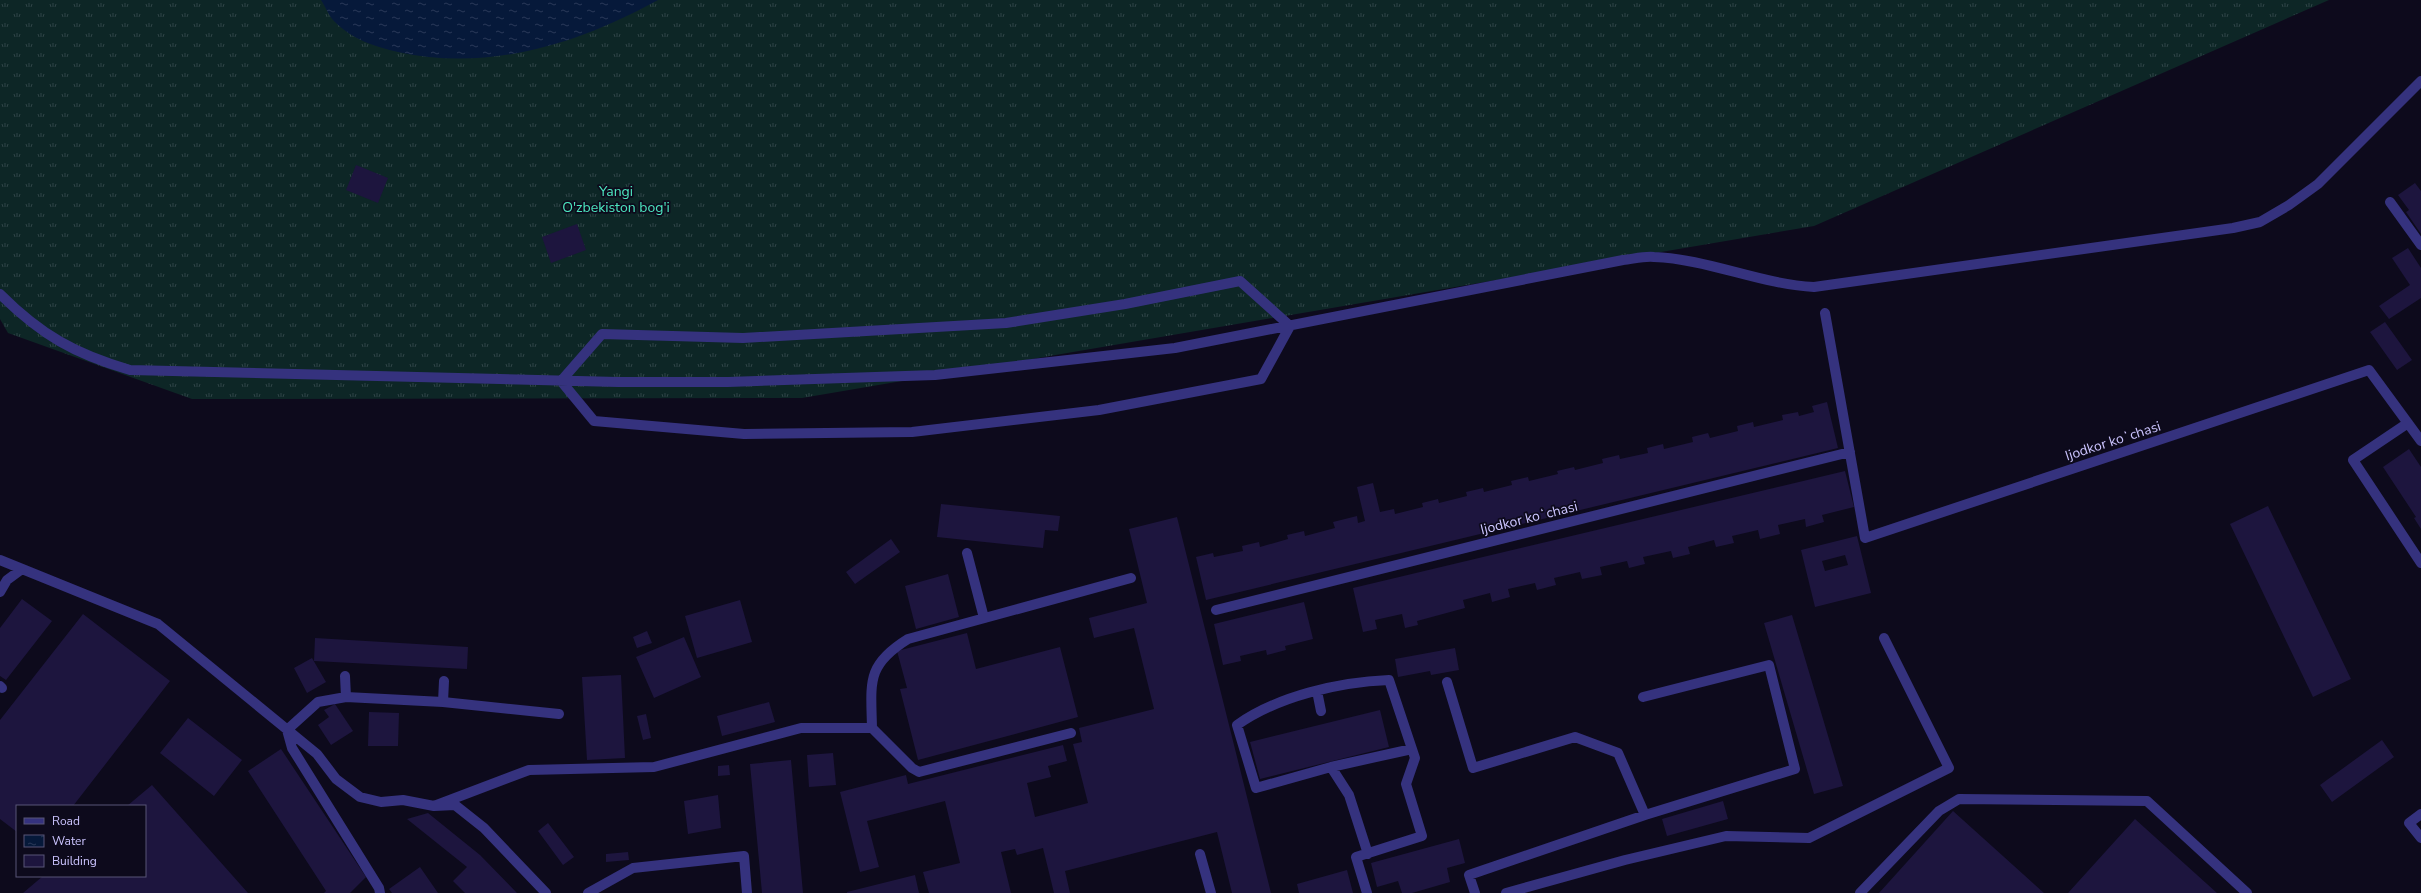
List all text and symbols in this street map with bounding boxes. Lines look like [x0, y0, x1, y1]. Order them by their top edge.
park label: Yangi O'zbekiston bog'i [562, 182, 670, 217]
street label: Ijodkor koʻchasi [2063, 417, 2163, 465]
street label: Ijodkor koʻchasi [1478, 497, 1580, 539]
legend [16, 805, 146, 877]
text: Road [52, 813, 80, 829]
text: Water [52, 833, 86, 849]
text: Building [52, 853, 97, 869]

